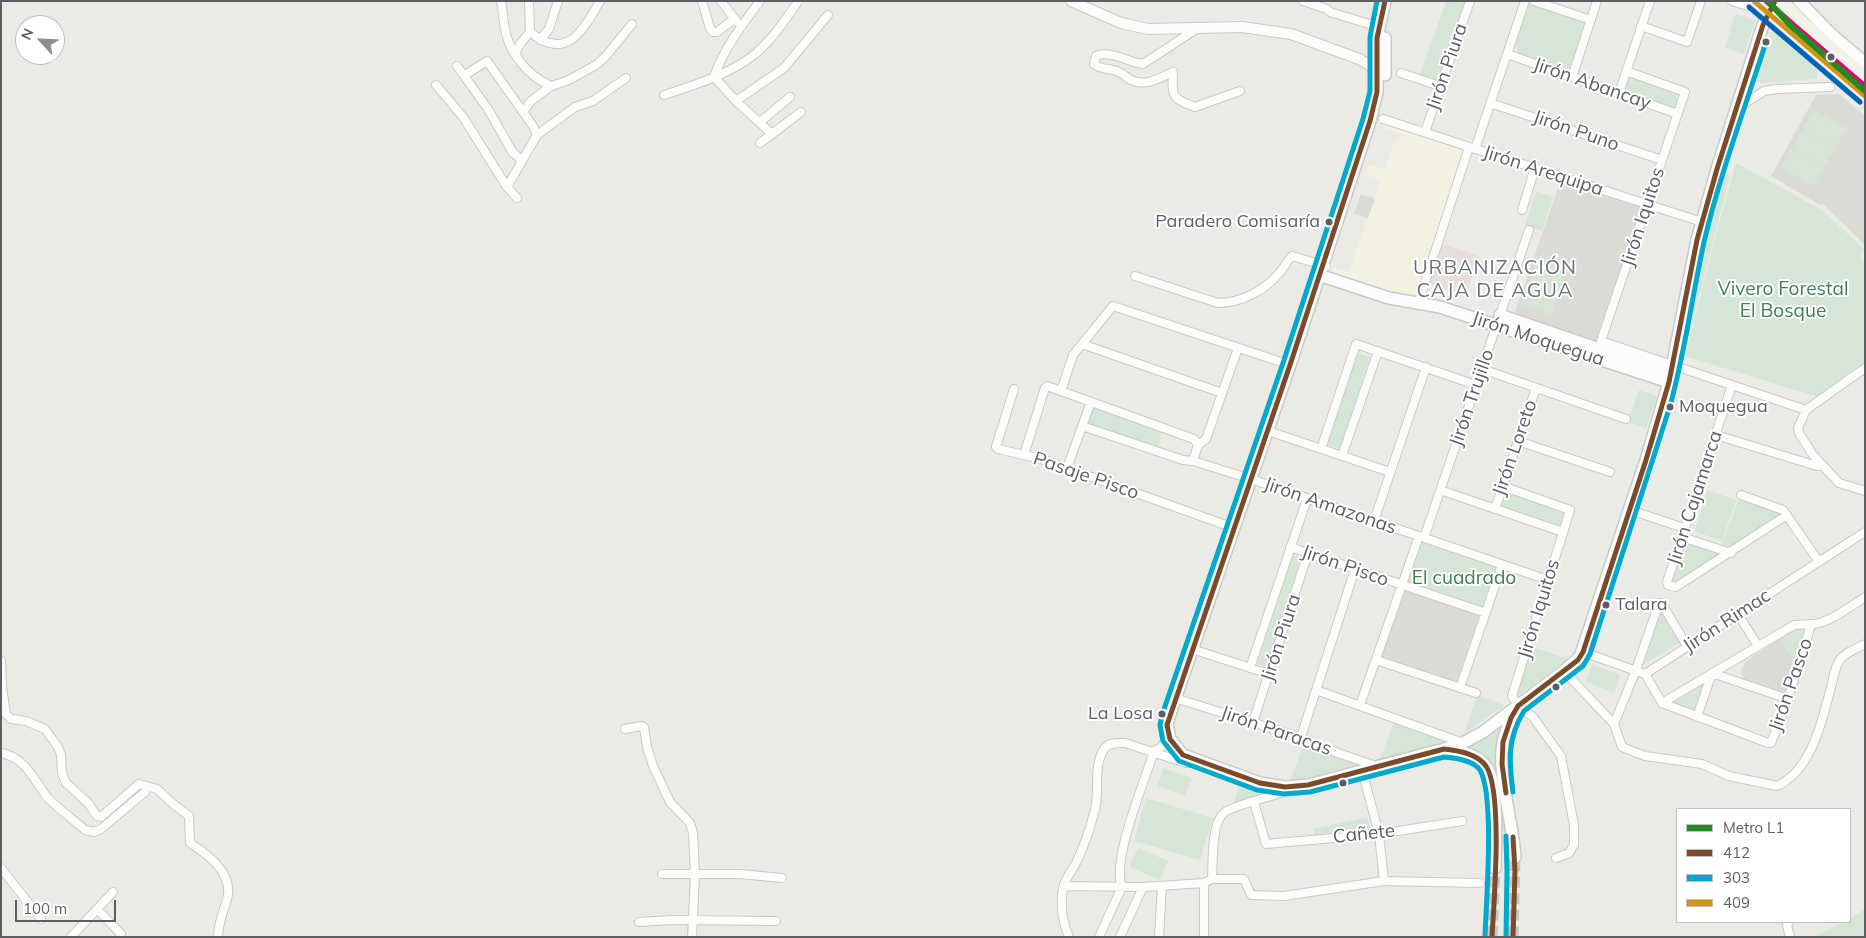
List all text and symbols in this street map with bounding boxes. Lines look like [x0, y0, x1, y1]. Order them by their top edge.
north arrow [15, 15, 65, 65]
street label: Jirón Piura [1421, 20, 1473, 114]
text: N [17, 25, 38, 43]
unlabelled marker [1761, 37, 1771, 47]
unlabelled marker [1826, 52, 1836, 62]
street label: Jirón Abancay [1530, 53, 1654, 115]
street label: Jirón Puno [1530, 106, 1622, 156]
street label: Jirón Arequipa [1480, 141, 1606, 201]
street label: Jirón Iquitos [1616, 164, 1670, 270]
place label: Paradero Comisaría [1155, 211, 1320, 233]
marker: Paradero Comisaría [1324, 217, 1334, 227]
district label: URBANIZACIÓN CAJA DE AGUA [1411, 256, 1579, 303]
park label: Vivero Forestal El Bosque [1718, 278, 1848, 322]
street label: Jirón Moquegua [1469, 307, 1607, 371]
street label: Jirón Trujillo [1445, 346, 1499, 450]
place label: Moquegua [1679, 396, 1768, 418]
street label: Jirón Loreto [1488, 397, 1542, 499]
marker: Moquegua [1665, 402, 1675, 412]
street label: Jirón Cajamarca [1663, 428, 1727, 568]
street label: Pasaje Pisco [1030, 447, 1142, 505]
street label: Jirón Amazonas [1261, 473, 1399, 539]
street label: Jirón Pisco [1298, 540, 1392, 592]
street label: Jirón Iquitos [1513, 556, 1565, 662]
park label: El cuadrado [1412, 567, 1516, 589]
street label: Jirón Rimac [1679, 584, 1775, 658]
street label: Jirón Piura [1256, 591, 1306, 685]
place label: Talara [1615, 594, 1668, 616]
marker: Talara [1601, 600, 1611, 610]
street label: Jirón Pasco [1764, 635, 1818, 735]
unlabelled marker [1551, 682, 1561, 692]
street label: Jirón Paracas [1217, 701, 1335, 761]
place label: La Losa [1088, 703, 1153, 725]
marker: La Losa [1157, 709, 1167, 719]
unlabelled marker [1338, 778, 1348, 788]
legend [1676, 808, 1851, 923]
text: Metro L1 [1723, 818, 1784, 837]
street label: Cañete [1332, 819, 1396, 849]
text: 412 [1723, 843, 1750, 862]
text: 303 [1723, 868, 1750, 887]
scale bar [18, 890, 119, 922]
text: 409 [1723, 893, 1750, 912]
text: 100 m [23, 899, 67, 918]

